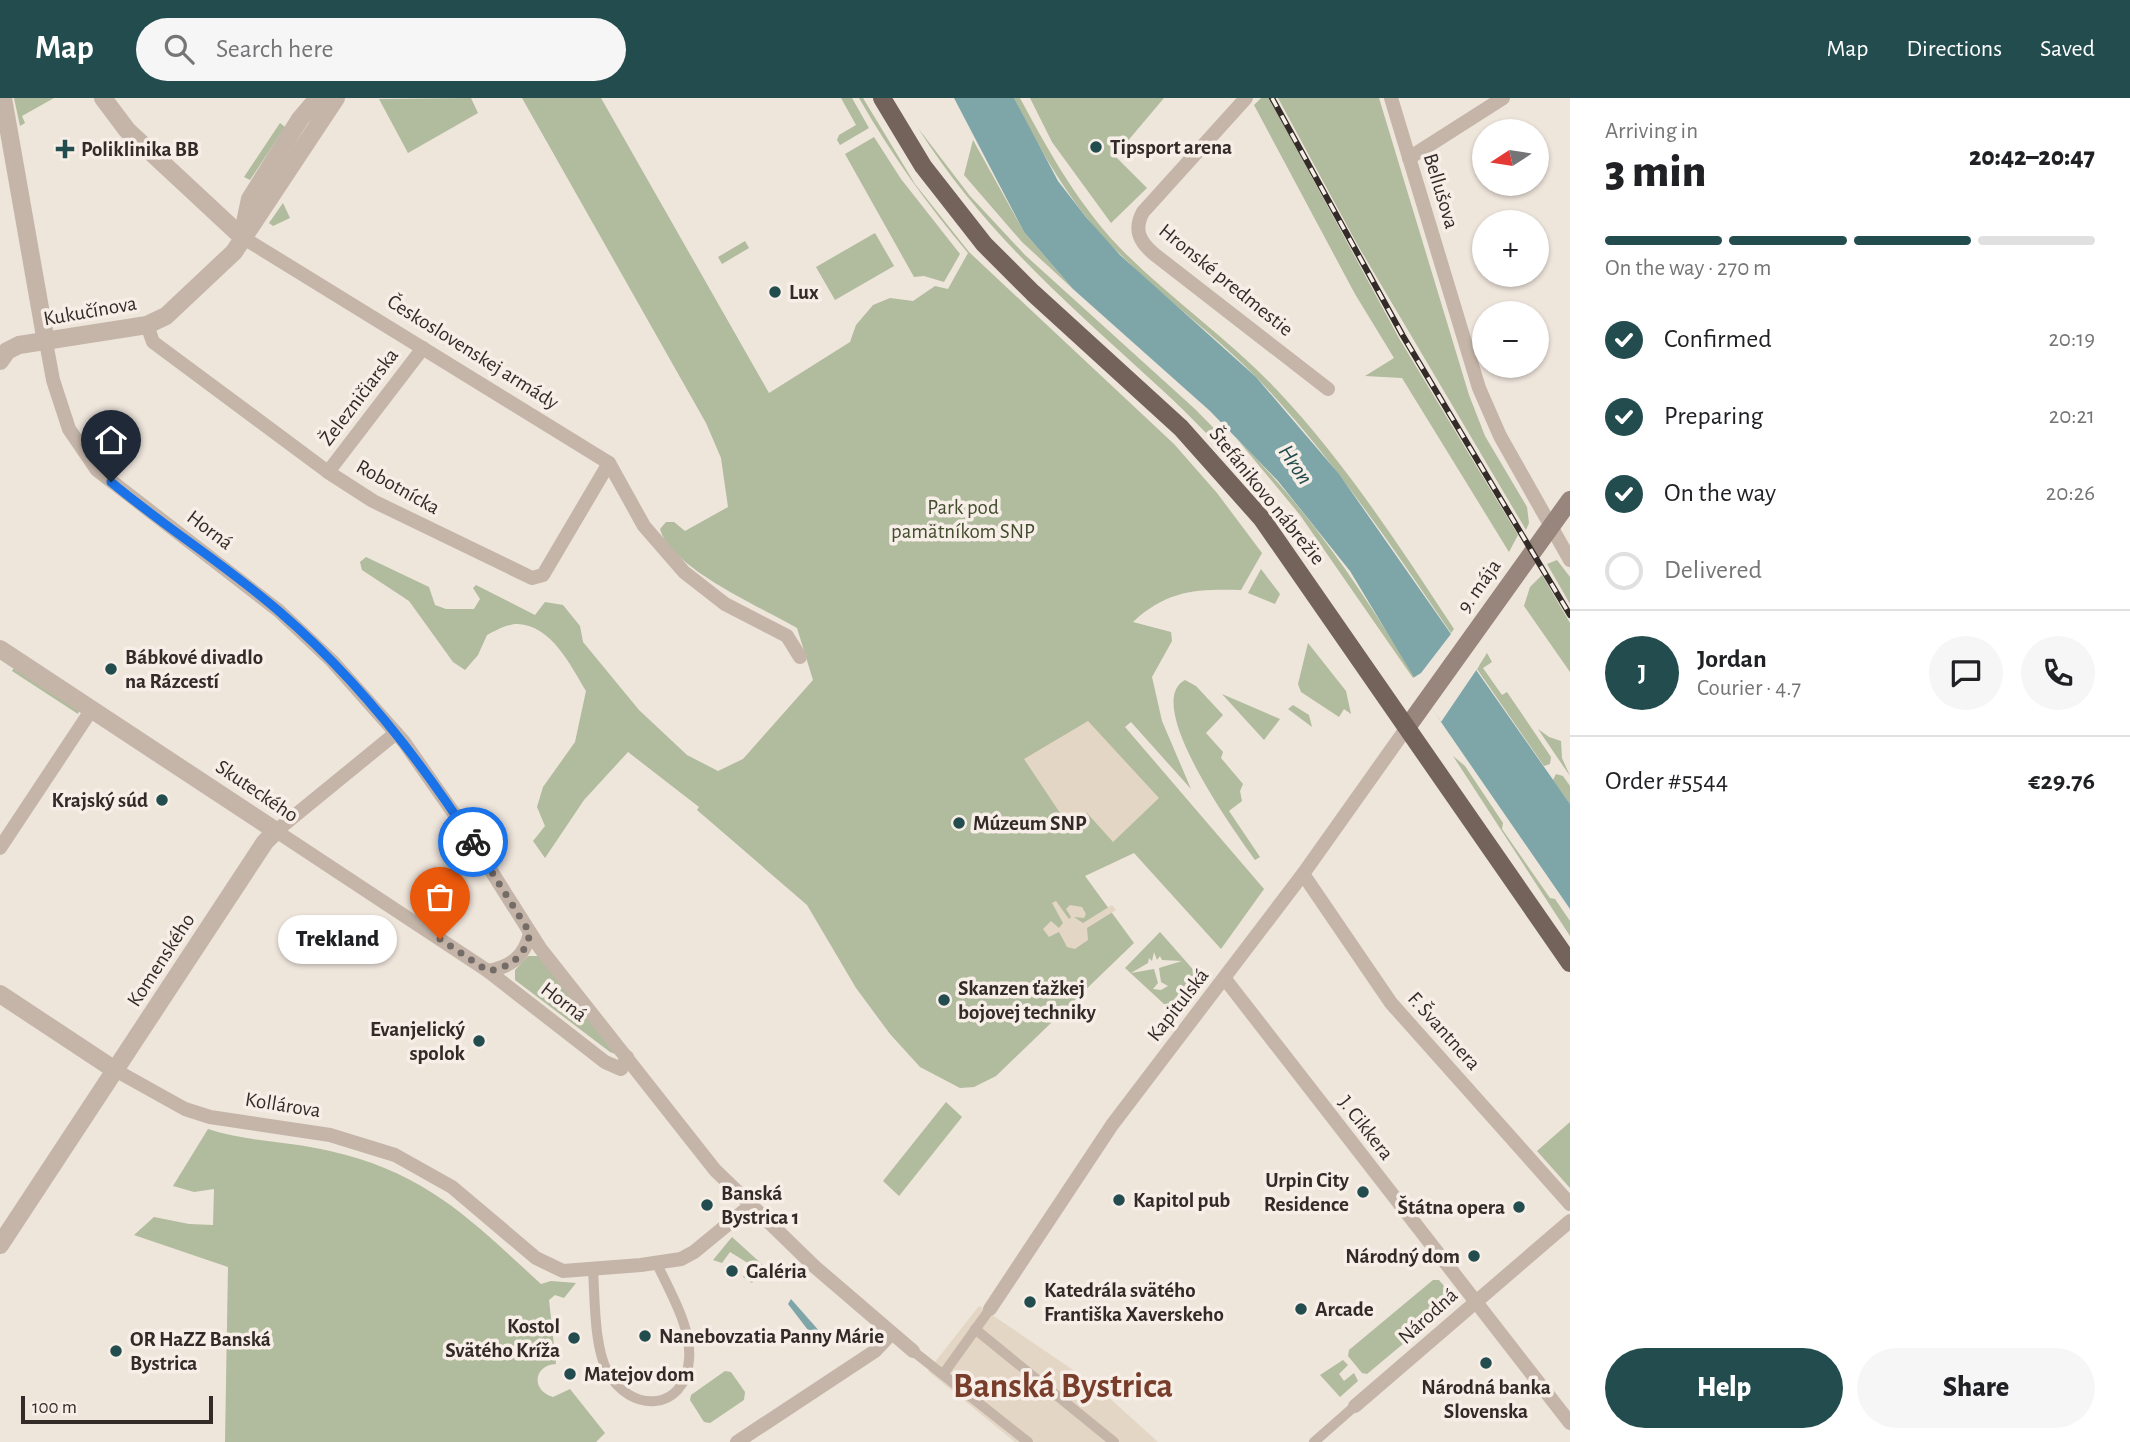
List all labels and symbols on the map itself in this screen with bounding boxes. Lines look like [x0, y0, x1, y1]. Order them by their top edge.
north arrow [1472, 119, 1549, 196]
place label: Tipsport arena [1110, 137, 1232, 158]
marker: Poliklinika BB [55, 139, 75, 159]
place label: Poliklinika BB [81, 139, 199, 160]
marker: Tipsport arena [1088, 139, 1104, 155]
street label: Bellušova [1420, 151, 1463, 232]
street label: Hronské predmestie [1155, 220, 1297, 340]
place label: Lux [789, 282, 819, 303]
marker: Lux [767, 284, 783, 300]
street label: Československej armády [384, 289, 564, 413]
street label: Kukučínova [42, 292, 139, 330]
street label: Železničiarska [314, 343, 402, 450]
pin [81, 410, 141, 482]
street label: Štefánikovo nábrežie [1205, 422, 1330, 569]
water label: Hron [1274, 441, 1316, 489]
street label: Robotnícka [353, 456, 444, 519]
park label: Park pod pamätníkom SNP [891, 497, 1035, 542]
street label: Horná [183, 506, 237, 554]
street label: 9. mája [1453, 555, 1505, 617]
place label: Bábkové divadlo na Rázcestí [125, 647, 263, 692]
marker: Bábkové divadlo na Rázcestí [103, 661, 119, 677]
street label: Skuteckého [212, 756, 302, 826]
place label: Krajský súd [52, 790, 148, 811]
marker: Krajský súd [154, 792, 170, 808]
courier [438, 807, 508, 877]
place label: Múzeum SNP [973, 813, 1087, 834]
marker: Múzeum SNP [951, 815, 967, 831]
pin [410, 867, 470, 939]
street label: Komenského [123, 910, 199, 1010]
callout: Trekland [279, 914, 398, 964]
street label: Kapitulská [1143, 964, 1213, 1045]
street label: Horná [537, 978, 591, 1026]
place label: Skanzen ťažkej bojovej techniky [958, 978, 1097, 1023]
street label: F. Švantnera [1404, 987, 1486, 1074]
marker: Skanzen ťažkej bojovej techniky [936, 992, 952, 1008]
place label: Evanjelický spolok [370, 1019, 466, 1064]
marker: Evanjelický spolok [471, 1033, 487, 1049]
street label: Kollárova [244, 1089, 323, 1121]
street label: J. Cikkera [1335, 1092, 1398, 1164]
place label: Urpin City Residence [1264, 1170, 1350, 1215]
place label: Banská Bystrica 1 [721, 1183, 799, 1228]
marker: Urpin City Residence [1355, 1184, 1371, 1200]
place label: Kapitol pub [1133, 1190, 1230, 1211]
marker: Kapitol pub [1111, 1192, 1127, 1208]
place label: Štátna opera [1398, 1195, 1505, 1218]
marker: Banská Bystrica 1 [699, 1197, 715, 1213]
marker: Štátna opera [1511, 1199, 1527, 1215]
place label: Národný dom [1345, 1246, 1460, 1267]
marker: Národný dom [1466, 1248, 1482, 1264]
place label: Galéria [746, 1261, 807, 1282]
marker: Galéria [724, 1263, 740, 1279]
place label: Katedrála svätého Františka Xaverskeho [1044, 1280, 1224, 1325]
street label: Národná [1394, 1284, 1462, 1348]
marker: Katedrála svätého Františka Xaverskeho [1022, 1294, 1038, 1310]
place label: Arcade [1315, 1299, 1374, 1320]
marker: Arcade [1293, 1301, 1309, 1317]
place label: Kostol Svätého Kríža [445, 1316, 560, 1361]
place label: Nanebovzatia Panny Márie [659, 1326, 884, 1347]
marker: Nanebovzatia Panny Márie [637, 1328, 653, 1344]
place label: OR HaZZ Banská Bystrica [130, 1329, 271, 1374]
marker: Kostol Svätého Kríža [566, 1330, 582, 1346]
marker: OR HaZZ Banská Bystrica [108, 1343, 124, 1359]
marker: Národná banka Slovenska [1478, 1355, 1494, 1371]
place label: Matejov dom [584, 1364, 694, 1385]
marker: Matejov dom [562, 1366, 578, 1382]
district label: Banská Bystrica [953, 1369, 1173, 1404]
place label: Národná banka Slovenska [1421, 1377, 1551, 1422]
scale bar [21, 1393, 214, 1425]

